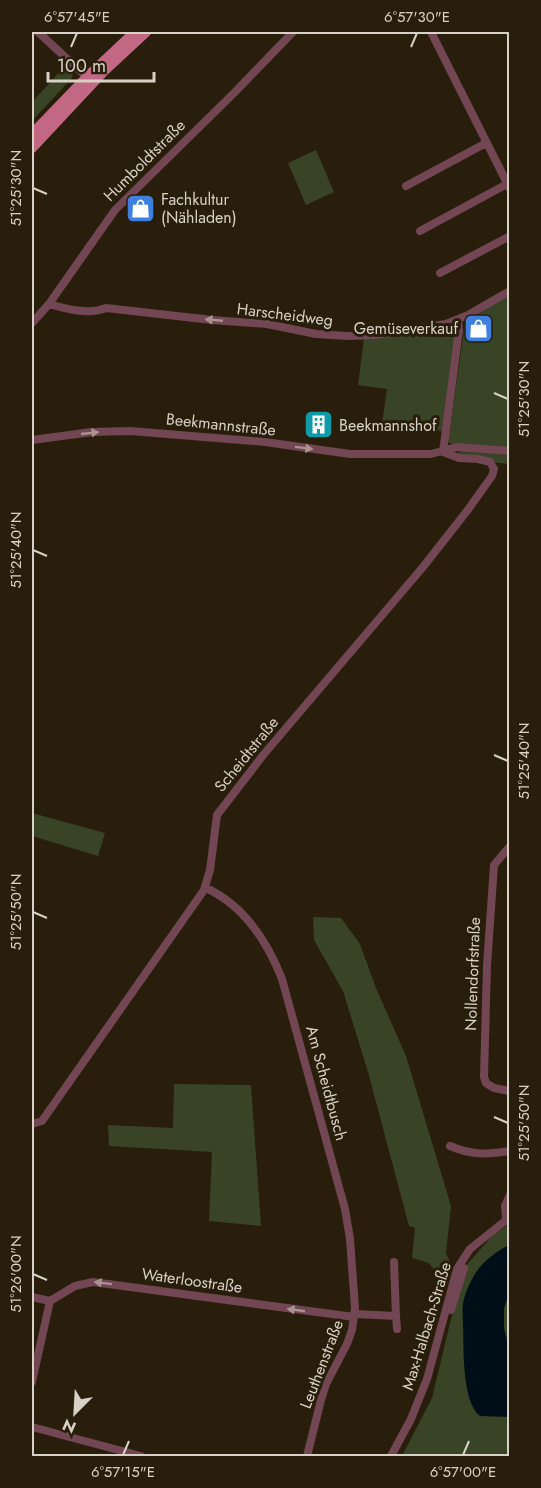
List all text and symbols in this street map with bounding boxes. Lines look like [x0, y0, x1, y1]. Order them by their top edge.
text: 6°57'45"E [44, 6, 110, 28]
text: 6°57'30"E [384, 6, 450, 28]
scale bar [48, 45, 154, 83]
text: 100 m [57, 53, 106, 79]
street label: Humboldtstraße [98, 114, 191, 207]
text: 51°25'30"N [5, 150, 27, 226]
place label: Fachkultur (Nähladen) [161, 188, 237, 229]
shop icon: Fachkultur (Nähladen) [124, 192, 156, 224]
street label: Harscheidweg [236, 297, 334, 332]
shop icon: Gemüseverkauf [463, 312, 495, 344]
one-way arrow [204, 315, 223, 325]
place label: Gemüseverkauf [354, 317, 458, 340]
text: 51°25'30"N [513, 361, 535, 437]
street label: Beekmannstraße [165, 407, 277, 442]
building icon: Beekmannshof [302, 409, 334, 441]
place label: Beekmannshof [339, 414, 437, 437]
one-way arrow [80, 428, 99, 438]
one-way arrow [295, 444, 314, 453]
text: 51°25'40"N [5, 512, 27, 589]
street label: Scheidtstraße [209, 712, 284, 797]
text: 51°25'40"N [513, 723, 535, 800]
text: 51°25'50"N [5, 874, 27, 950]
street label: Nollendorfstraße [459, 917, 486, 1031]
street label: Am Scheidtbusch [300, 1023, 353, 1143]
text: 51°25'50"N [513, 1085, 535, 1161]
text: 51°26'00"N [5, 1235, 27, 1313]
street label: Max-Halbach-Straße [396, 1259, 457, 1393]
street label: Waterloostraße [140, 1262, 244, 1299]
one-way arrow [93, 1279, 112, 1288]
one-way arrow [287, 1305, 306, 1314]
street label: Leuthenstraße [294, 1316, 349, 1412]
north arrow [45, 1383, 105, 1443]
text: N [59, 1413, 80, 1439]
text: 6°57'15"E [91, 1461, 155, 1483]
text: 6°57'00"E [430, 1461, 496, 1483]

